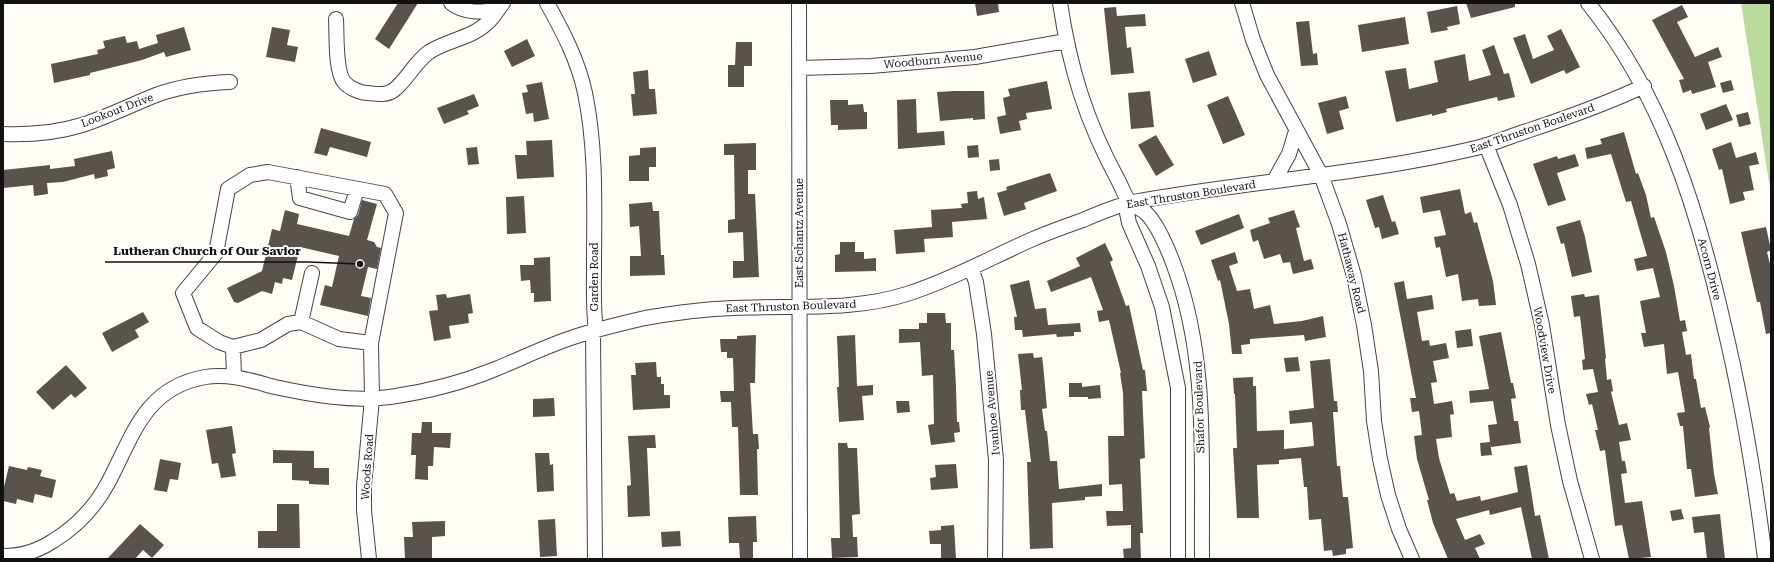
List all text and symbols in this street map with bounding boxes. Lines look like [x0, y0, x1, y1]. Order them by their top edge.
street label: Woodburn Avenue [883, 50, 983, 71]
street label: Lookout Drive [79, 91, 155, 130]
street label: East Thruston Boulevard [1468, 101, 1596, 156]
street label: East Schantz Avenue [793, 178, 806, 288]
street label: East Thruston Boulevard [1125, 178, 1257, 211]
street label: Hathaway Road [1335, 231, 1368, 315]
street label: Acorn Drive [1695, 237, 1724, 302]
callout: Lutheran Church of Our Savior [105, 238, 308, 262]
street label: Garden Road [588, 242, 601, 312]
text: Lutheran Church of Our Savior [113, 244, 301, 258]
street label: East Thruston Boulevard [725, 298, 857, 315]
street label: Woodview Drive [1530, 306, 1559, 394]
street label: Shafor Boulevard [1191, 361, 1208, 453]
street label: Ivanhoe Avenue [982, 370, 1003, 456]
street label: Woods Road [359, 434, 376, 501]

